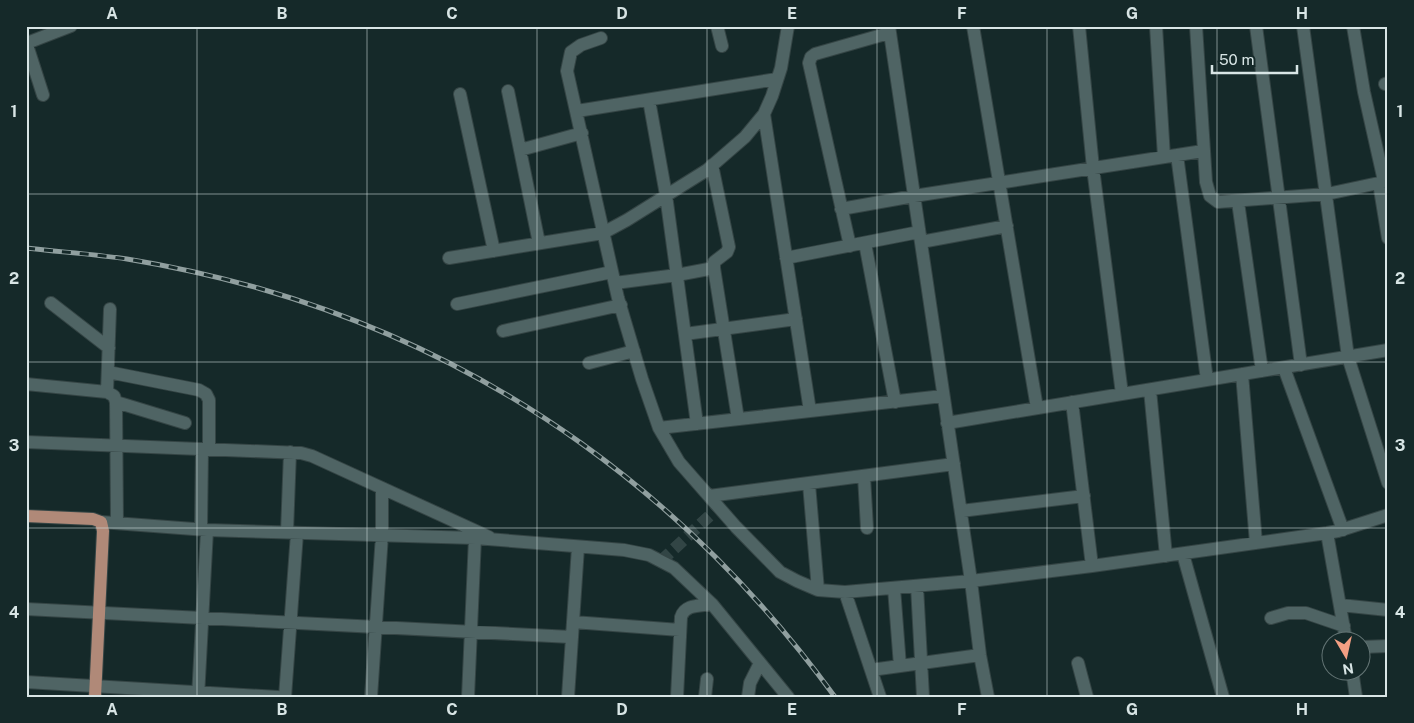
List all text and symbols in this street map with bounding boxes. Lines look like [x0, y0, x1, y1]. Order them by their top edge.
text: A [106, 4, 118, 23]
text: B [277, 4, 288, 23]
text: C [446, 4, 458, 23]
text: D [616, 4, 628, 23]
text: E [787, 4, 797, 23]
text: F [957, 4, 967, 23]
text: G [1126, 4, 1138, 23]
text: H [1296, 4, 1308, 23]
scale bar [1212, 42, 1296, 74]
text: 50 m [1219, 51, 1254, 68]
text: 1 [11, 102, 17, 121]
text: 1 [1397, 102, 1403, 121]
text: 2 [9, 269, 19, 288]
text: 2 [1395, 269, 1405, 288]
text: 3 [9, 436, 19, 455]
text: 3 [1395, 436, 1405, 455]
text: 4 [9, 603, 20, 622]
text: 4 [1395, 603, 1406, 622]
north arrow [1322, 630, 1372, 680]
text: N [1341, 660, 1355, 678]
text: A [106, 700, 118, 719]
text: B [277, 700, 288, 719]
text: C [446, 700, 458, 719]
text: D [616, 700, 628, 719]
text: E [787, 700, 797, 719]
text: F [957, 700, 967, 719]
text: G [1126, 700, 1138, 719]
text: H [1296, 700, 1308, 719]

